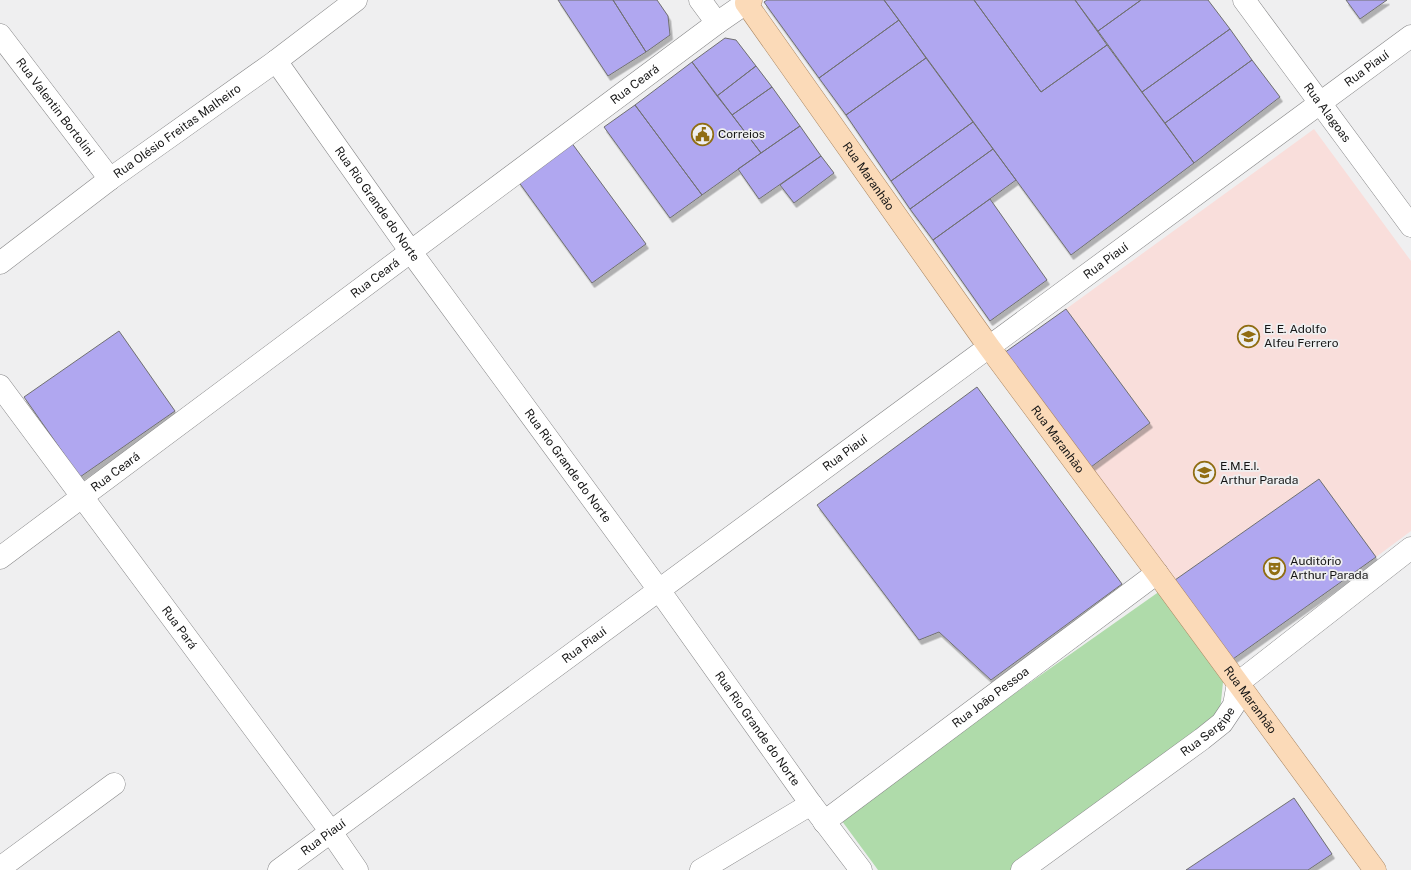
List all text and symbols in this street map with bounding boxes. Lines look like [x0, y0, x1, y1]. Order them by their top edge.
street label: Rua Piauí [1342, 47, 1393, 90]
street label: Rua Valentin Bortolini [13, 55, 97, 159]
street label: Rua Ceará [608, 62, 662, 107]
street label: Rua Alagoas [1301, 80, 1354, 145]
street label: Rua Olésio Freitas Malheiro [111, 81, 244, 181]
public building icon: Correios [689, 121, 715, 147]
place label: Correios [718, 127, 765, 141]
street label: Rua Maranhão [840, 140, 897, 213]
street label: Rua Rio Grande do Norte [332, 144, 422, 264]
street label: Rua Piauí [1081, 239, 1132, 282]
street label: Rua Ceará [348, 255, 402, 301]
place label: E. E. Adolfo Alfeu Ferrero [1264, 322, 1339, 350]
school or university icon: E. E. Adolfo Alfeu Ferrero [1236, 323, 1262, 349]
street label: Rua Maranhão [1028, 403, 1087, 476]
street label: Rua Rio Grande do Norte [522, 406, 614, 525]
street label: Rua Piauí [820, 431, 871, 474]
street label: Rua Ceará [88, 449, 143, 495]
place label: E.M.E.I. Arthur Parada [1220, 459, 1298, 487]
school or university icon: E.M.E.I. Arthur Parada [1192, 460, 1218, 486]
place label: Auditório Arthur Parada [1290, 554, 1368, 582]
theatre icon: Auditório Arthur Parada [1262, 555, 1288, 581]
street label: Rua Pará [159, 604, 200, 652]
street label: Rua Piauí [559, 624, 610, 666]
street label: Rua Maranhão [1221, 663, 1280, 737]
street label: Rua João Pessoa [950, 664, 1032, 731]
street label: Rua Rio Grande do Norte [712, 669, 803, 789]
street label: Rua Sergipe [1178, 704, 1238, 759]
street label: Rua Piauí [298, 816, 349, 858]

